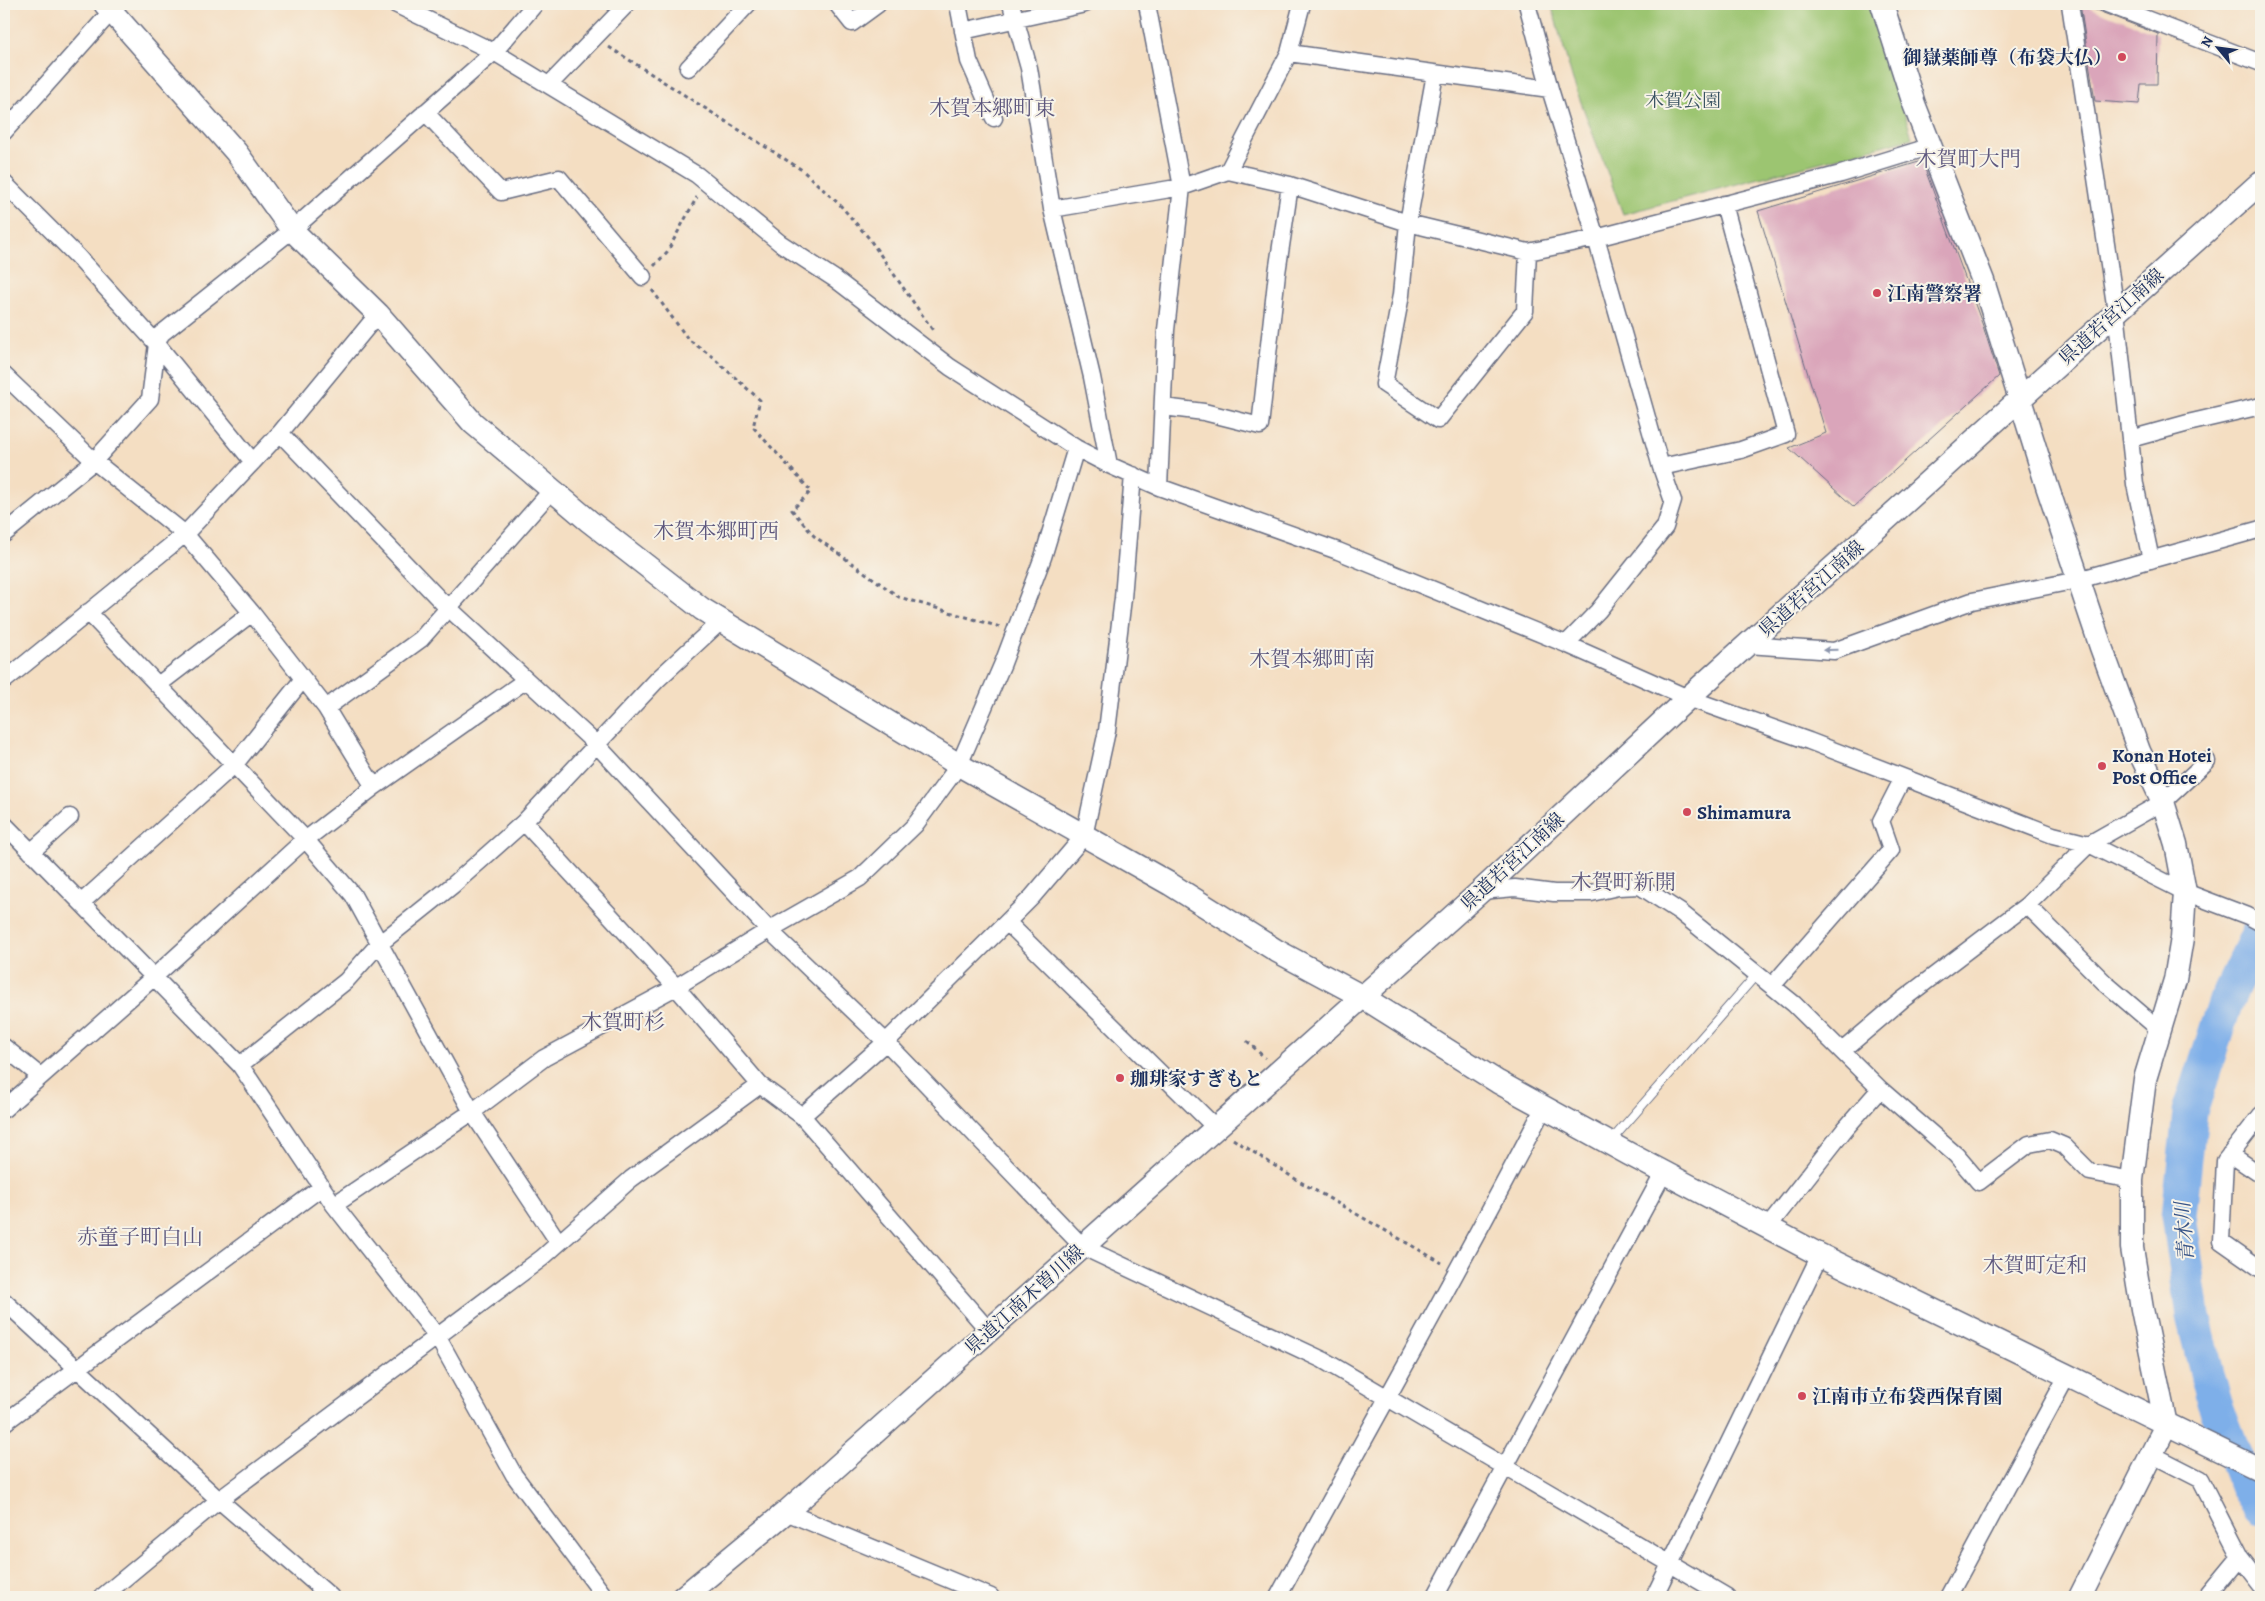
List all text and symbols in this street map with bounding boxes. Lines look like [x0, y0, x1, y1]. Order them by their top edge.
north arrow [2192, 22, 2242, 72]
text: N [2196, 33, 2218, 51]
place label: 御嶽薬師尊（布袋大仏） [1903, 45, 2112, 71]
marker: 御嶽薬師尊（布袋大仏） [2116, 51, 2128, 63]
park label: 木賀公園 [1645, 88, 1721, 114]
district label: 木賀本郷町東 [929, 94, 1055, 122]
district label: 木賀町大門 [1916, 145, 2021, 173]
street label: 県道若宮江南線 [2054, 263, 2170, 371]
place label: 江南警察署 [1887, 281, 1982, 307]
marker: 江南警察署 [1871, 287, 1883, 299]
district label: 木賀本郷町西 [653, 517, 779, 545]
street label: 県道若宮江南線 [1754, 535, 1870, 643]
district label: 木賀本郷町南 [1249, 645, 1375, 673]
one-way arrow [1822, 646, 1838, 654]
place label: Konan Hotei Post Office [2112, 743, 2212, 791]
marker: Konan Hotei Post Office [2096, 760, 2108, 772]
place label: Shimamura [1697, 800, 1792, 826]
marker: Shimamura [1681, 806, 1693, 818]
street label: 県道若宮江南線 [1455, 807, 1570, 917]
district label: 木賀町新開 [1571, 868, 1676, 896]
district label: 木賀町杉 [581, 1008, 665, 1036]
place label: 珈琲家すぎもと [1130, 1066, 1263, 1092]
marker: 珈琲家すぎもと [1114, 1072, 1126, 1084]
water label: 青木川 [2169, 1199, 2200, 1263]
district label: 赤童子町白山 [77, 1223, 203, 1251]
street label: 県道江南木曽川線 [959, 1239, 1090, 1360]
district label: 木賀町定和 [1983, 1251, 2088, 1279]
place label: 江南市立布袋西保育園 [1812, 1384, 2002, 1410]
marker: 江南市立布袋西保育園 [1796, 1390, 1808, 1402]

